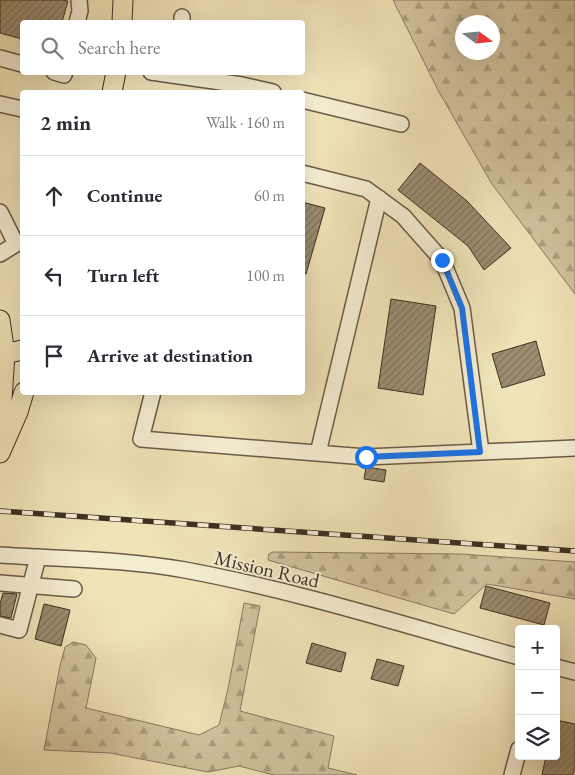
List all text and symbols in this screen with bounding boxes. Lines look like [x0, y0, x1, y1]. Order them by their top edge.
north arrow [455, 15, 500, 60]
search box [20, 20, 305, 75]
icon: search [38, 34, 66, 62]
text: Search here [78, 35, 160, 60]
text: 2 min [40, 109, 91, 136]
text: Walk · 160 m [206, 112, 285, 133]
icon: ahead [40, 182, 68, 210]
text: Continue [87, 183, 162, 208]
text: 60 m [254, 185, 285, 206]
route end [431, 249, 454, 272]
icon: left [40, 262, 68, 290]
text: Turn left [87, 263, 159, 288]
text: 100 m [246, 265, 285, 286]
icon: arrive [40, 342, 68, 370]
text: Arrive at destination [87, 343, 253, 368]
route start [355, 446, 378, 469]
street label: Mission Road [212, 544, 323, 594]
map controls [515, 625, 560, 760]
button: + [515, 625, 560, 670]
button: − [515, 670, 560, 715]
button: layers [515, 715, 560, 760]

